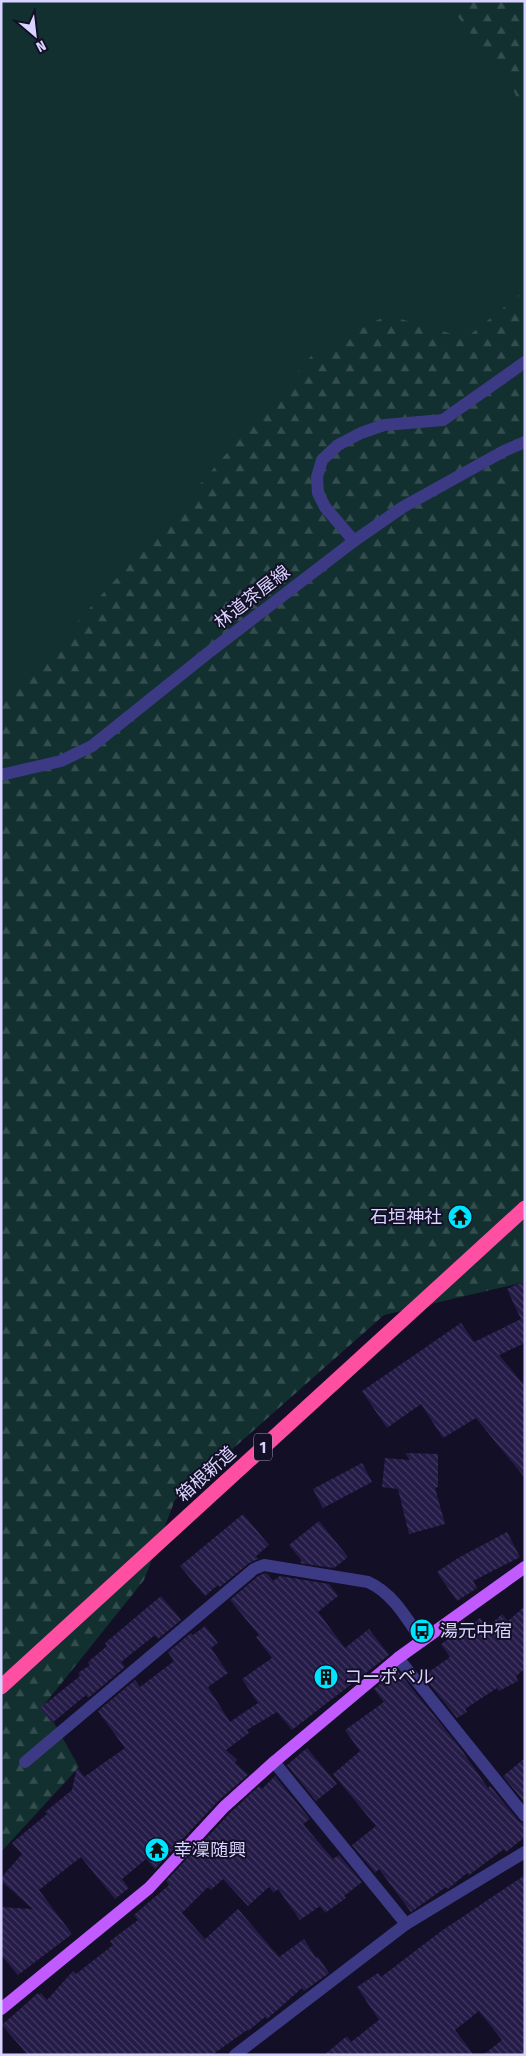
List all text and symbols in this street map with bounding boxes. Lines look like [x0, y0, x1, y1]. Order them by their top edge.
north arrow [10, 10, 60, 60]
text: N [33, 37, 49, 56]
street label: 林道茶屋線 [210, 561, 294, 633]
temple icon: 石垣神社 [447, 1204, 473, 1230]
place label: 石垣神社 [370, 1206, 442, 1228]
road number: 1 [254, 1434, 272, 1460]
street label: 箱根新道 [172, 1442, 240, 1506]
bus stop icon: 湯元中宿 [409, 1618, 435, 1644]
place label: 湯元中宿 [440, 1620, 512, 1642]
building icon: コーポベル [313, 1664, 339, 1690]
place label: コーポベル [344, 1666, 434, 1688]
temple icon: 幸凜随興 [144, 1837, 170, 1863]
place label: 幸凜随興 [174, 1839, 246, 1861]

